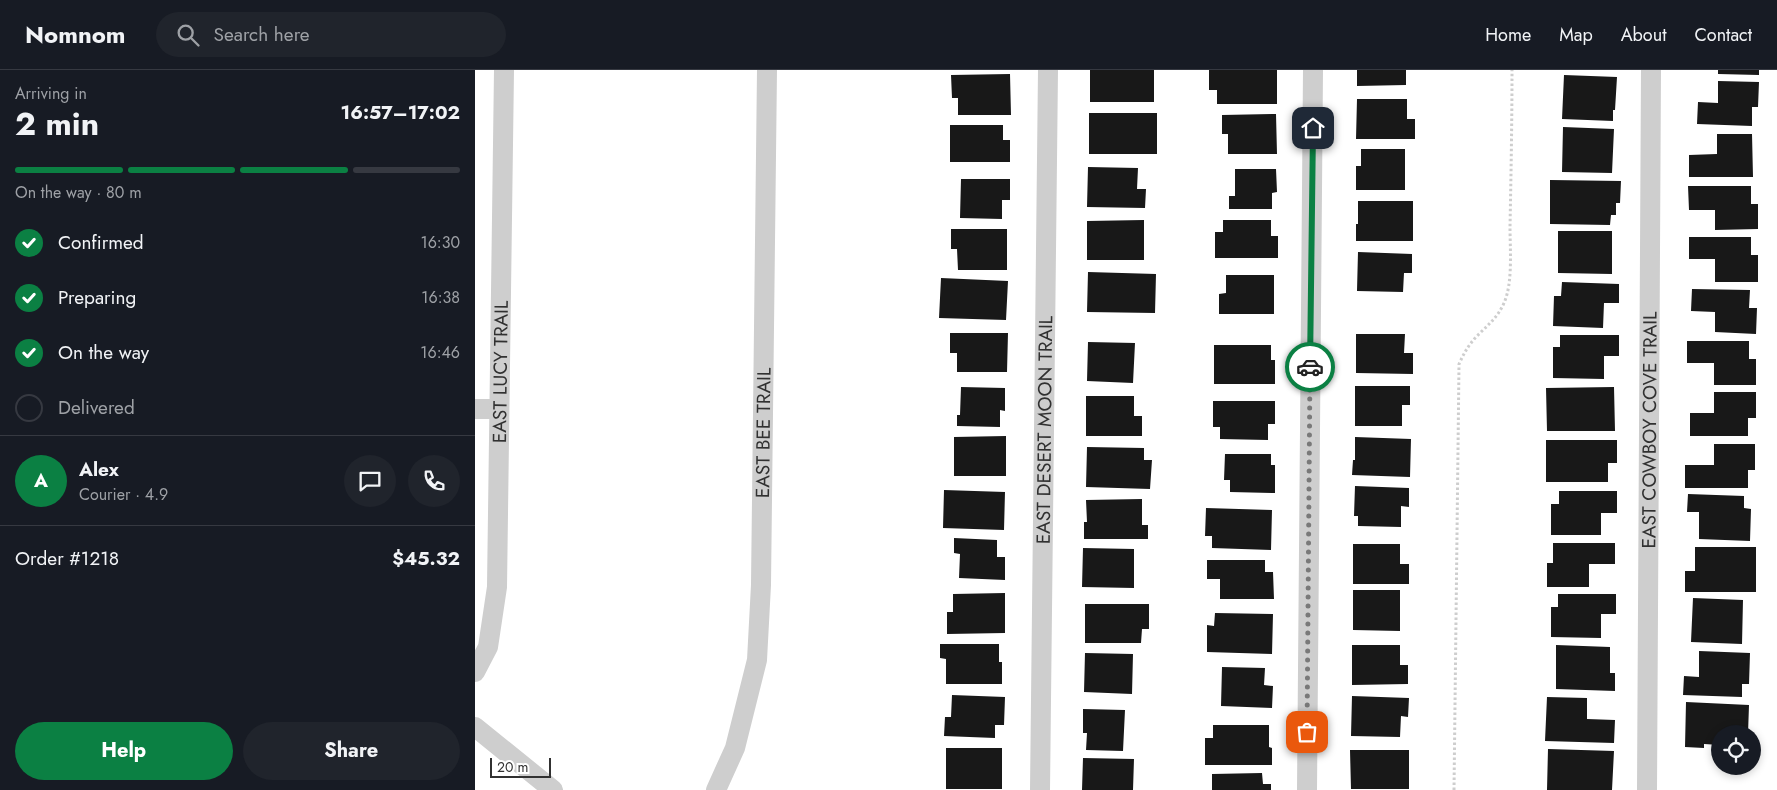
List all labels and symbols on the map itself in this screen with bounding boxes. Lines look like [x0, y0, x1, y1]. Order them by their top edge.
pin [1292, 107, 1334, 149]
street label: EAST LUCY TRAIL [486, 300, 515, 443]
street label: EAST COWBOY COVE TRAIL [1635, 311, 1664, 549]
street label: EAST DESERT MOON TRAIL [1030, 315, 1059, 544]
courier [1285, 342, 1335, 392]
street label: EAST BEE TRAIL [749, 367, 778, 498]
pin [1286, 711, 1328, 753]
scale bar [490, 755, 551, 778]

